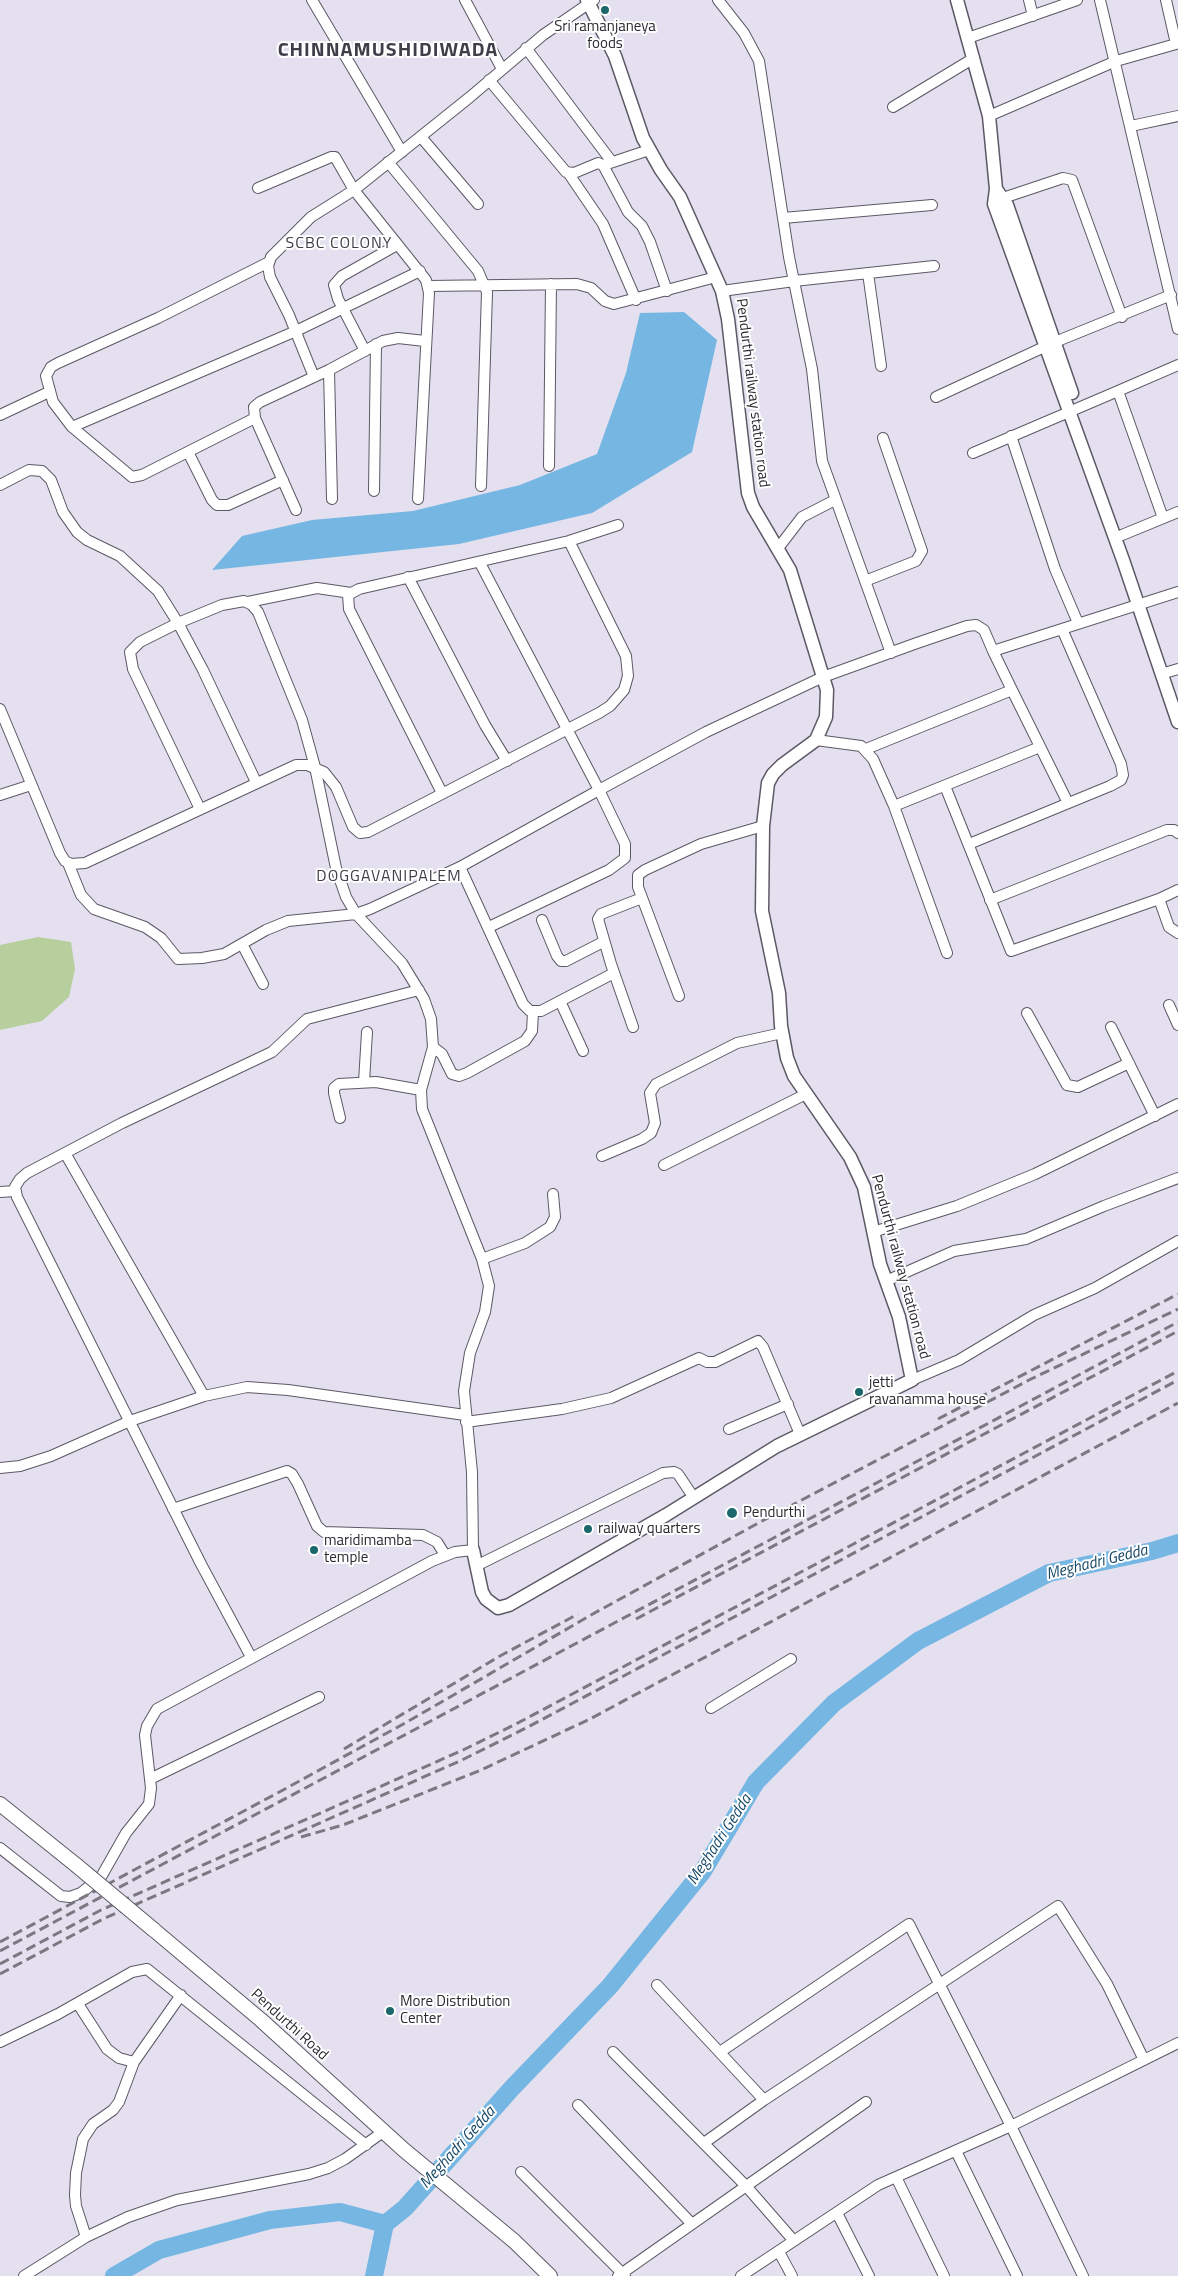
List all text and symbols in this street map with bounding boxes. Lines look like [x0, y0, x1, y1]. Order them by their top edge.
marker: Sri ramanjaneya foods [599, 4, 611, 16]
place label: Sri ramanjaneya foods [554, 18, 656, 53]
district label: CHINNAMUSHIDIWADA [276, 39, 500, 63]
district label: SCBC COLONY [284, 234, 394, 254]
street label: Pendurthi railway station road [731, 297, 773, 489]
district label: DOGGAVANIPALEM [315, 867, 463, 887]
street label: Pendurthi railway station road [867, 1173, 933, 1361]
place label: jetti ravanamma house [869, 1374, 986, 1409]
marker: jetti ravanamma house [853, 1386, 865, 1398]
place label: Pendurthi [743, 1504, 805, 1522]
marker: Pendurthi [725, 1506, 739, 1520]
place label: railway quarters [598, 1520, 700, 1538]
marker: railway quarters [582, 1523, 594, 1535]
place label: maridimamba temple [324, 1532, 412, 1567]
water label: Meghadri Gedda [1044, 1541, 1150, 1585]
marker: maridimamba temple [308, 1544, 320, 1556]
water label: Meghadri Gedda [684, 1791, 756, 1889]
street label: Pendurthi Road [247, 1986, 331, 2064]
place label: More Distribution Center [400, 1993, 510, 2028]
marker: More Distribution Center [384, 2005, 396, 2017]
water label: Meghadri Gedda [416, 2103, 500, 2193]

